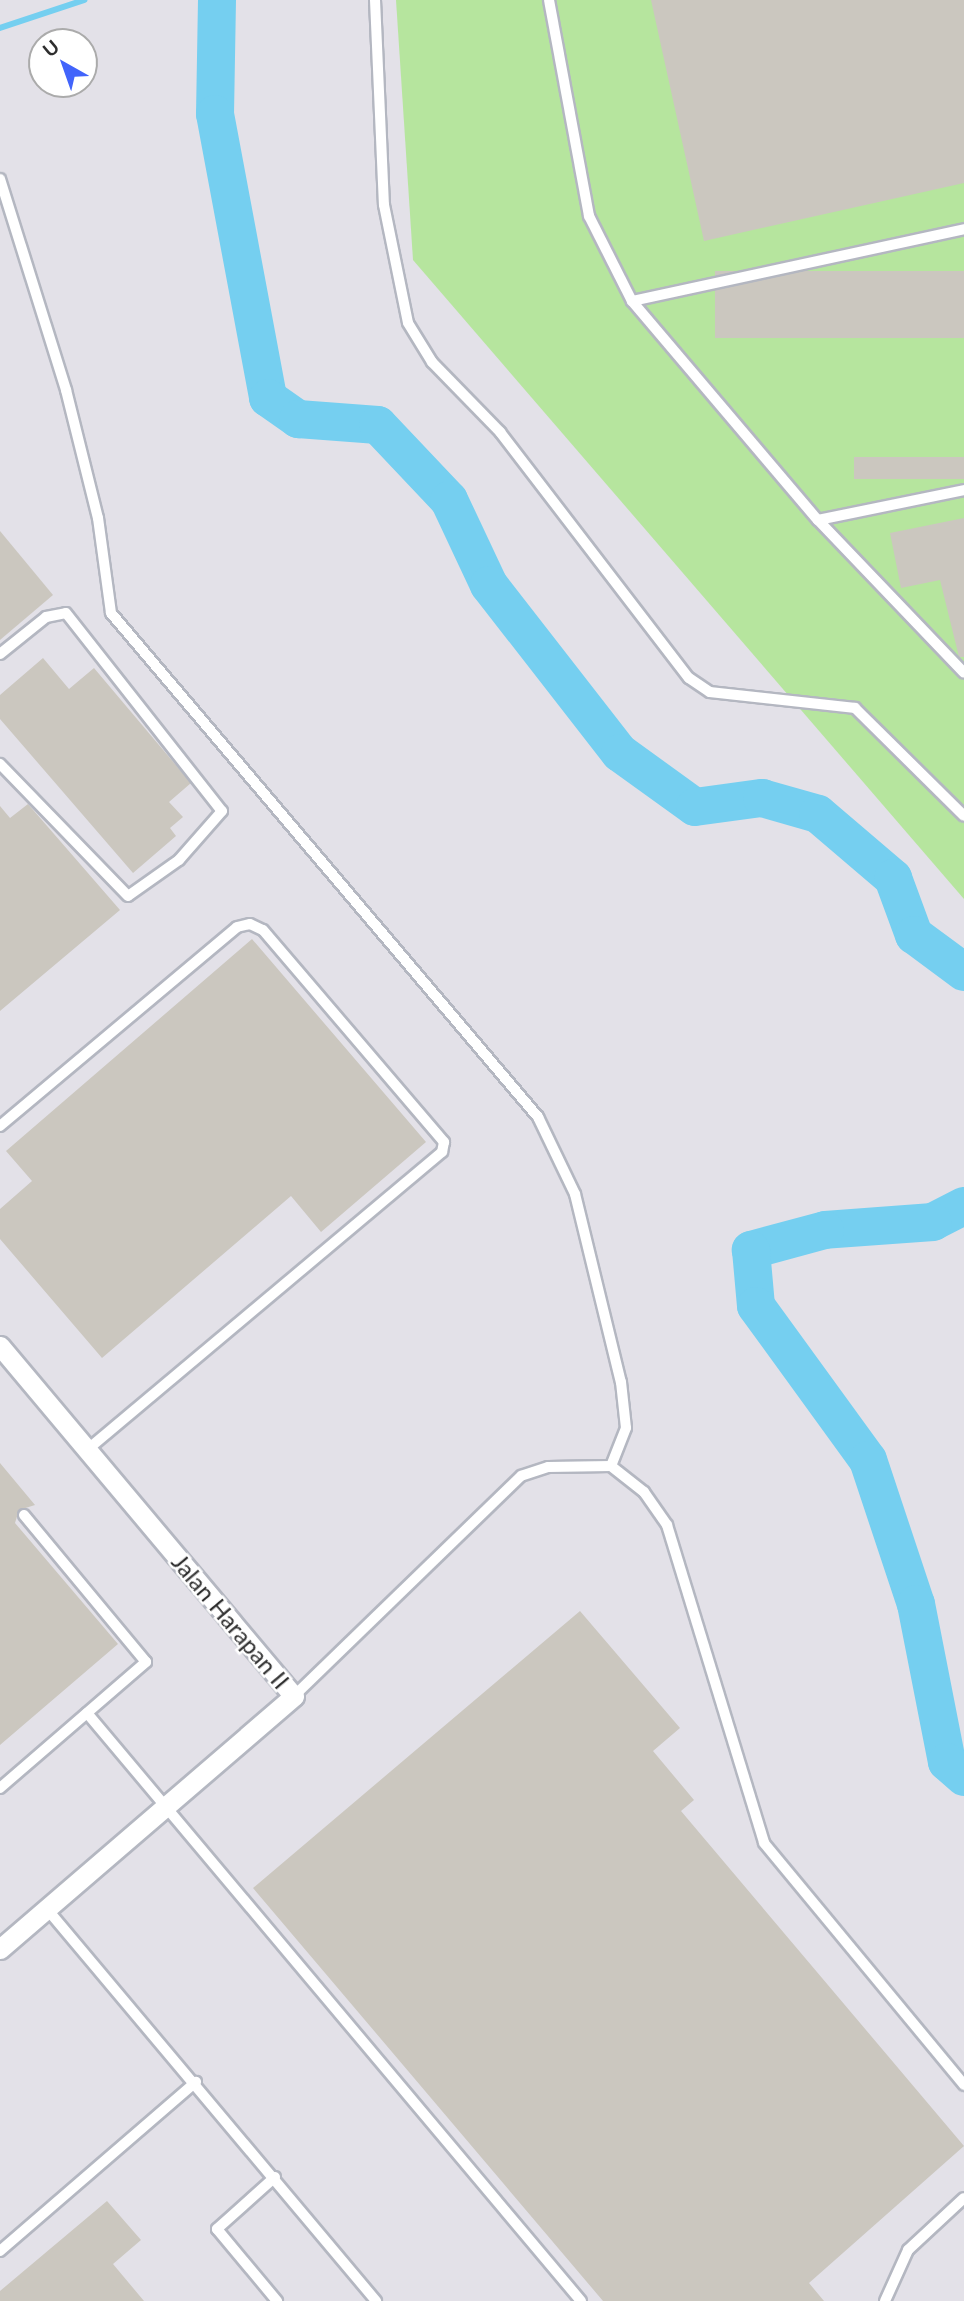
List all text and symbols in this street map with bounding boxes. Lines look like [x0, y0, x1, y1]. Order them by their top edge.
north arrow [28, 28, 98, 98]
text: U [38, 35, 63, 61]
street label: Jalan Harapan II [166, 1548, 296, 1694]

